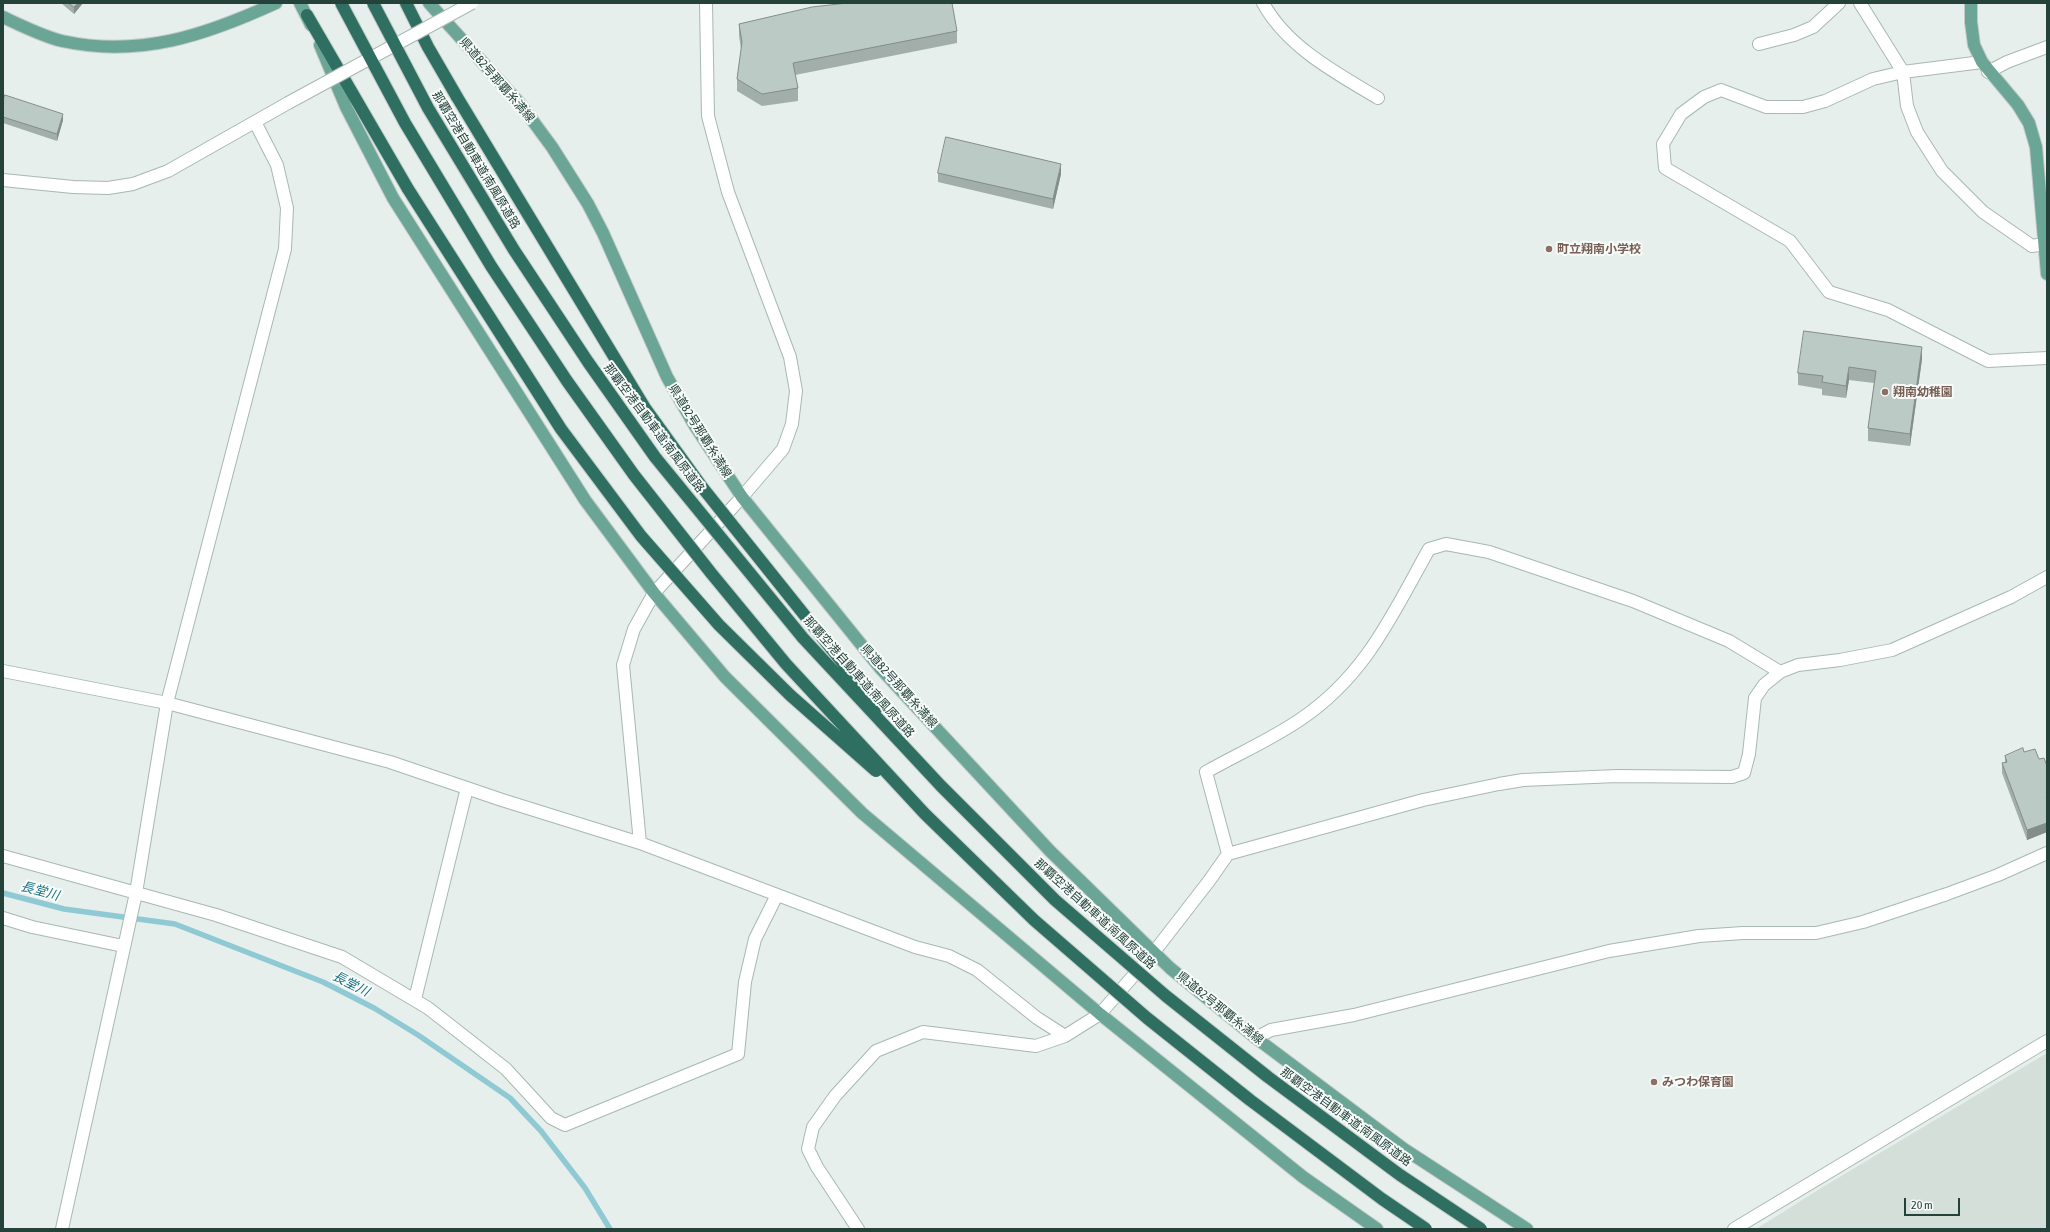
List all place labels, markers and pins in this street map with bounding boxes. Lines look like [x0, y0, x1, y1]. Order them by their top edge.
place label: 町立翔南小学校 [1557, 242, 1641, 256]
marker: 町立翔南小学校 [1544, 244, 1554, 254]
place label: 翔南幼稚園 [1893, 385, 1953, 399]
marker: 翔南幼稚園 [1880, 387, 1890, 397]
place label: みつわ保育園 [1662, 1075, 1734, 1089]
marker: みつわ保育園 [1649, 1077, 1659, 1087]

